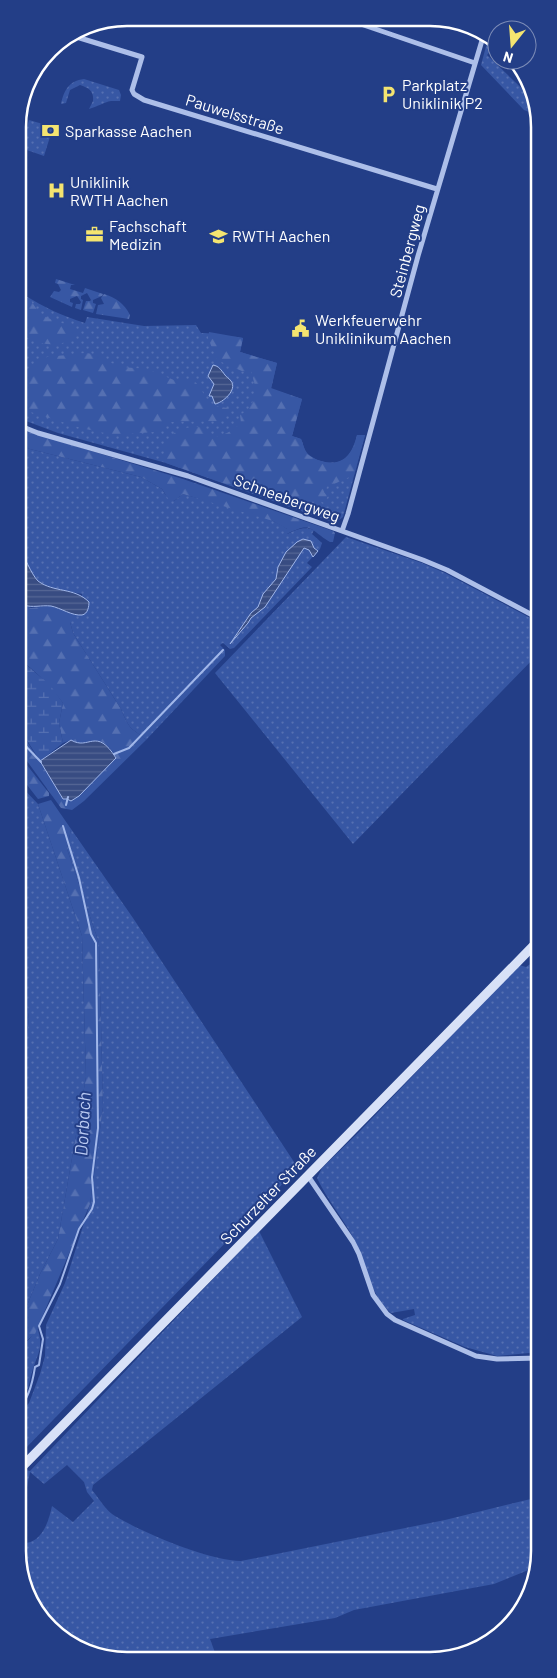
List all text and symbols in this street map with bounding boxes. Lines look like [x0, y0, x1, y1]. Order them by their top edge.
north arrow [487, 20, 537, 70]
text: N [501, 48, 515, 67]
place label: Parkplatz Uniklinik P2 [402, 75, 483, 112]
parking icon: Parkplatz Uniklinik P2 [378, 84, 398, 104]
street label: Pauwelsstraße [184, 90, 287, 138]
bank icon: Sparkasse Aachen [41, 121, 61, 141]
place label: Sparkasse Aachen [65, 121, 192, 140]
place label: Uniklinik RWTH Aachen [70, 172, 168, 209]
hospital icon: Uniklinik RWTH Aachen [46, 181, 66, 201]
street label: Steinbergweg [385, 202, 428, 300]
place label: Fachschaft Medizin [109, 216, 187, 253]
office icon: Fachschaft Medizin [85, 225, 105, 245]
school or university icon: RWTH Aachen [208, 226, 228, 246]
place label: RWTH Aachen [232, 226, 330, 245]
place label: Werkfeuerwehr Uniklinikum Aachen [315, 310, 451, 347]
public building icon: Werkfeuerwehr Uniklinikum Aachen [291, 319, 311, 339]
street label: Schneebergweg [232, 470, 343, 526]
water label: Dorbach [69, 1091, 95, 1157]
street label: Schurzelter Straße [216, 1141, 320, 1248]

